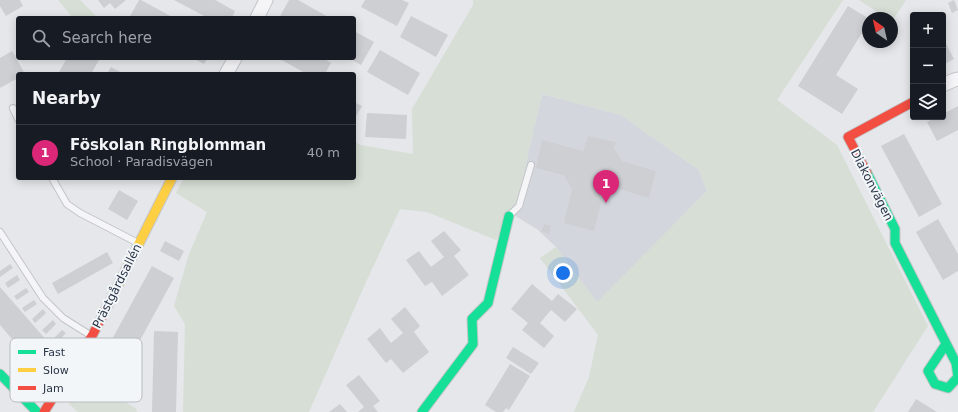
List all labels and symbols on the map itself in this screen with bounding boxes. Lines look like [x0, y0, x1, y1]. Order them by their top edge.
north arrow [862, 12, 898, 48]
street label: Diakonvägen [848, 147, 896, 223]
pin: 1 [593, 170, 619, 203]
street label: Prästgårdsallén [90, 241, 144, 331]
your location [553, 263, 573, 283]
legend [10, 338, 142, 402]
text: Fast [43, 346, 66, 359]
text: Slow [43, 364, 69, 377]
text: Jam [42, 382, 64, 395]

